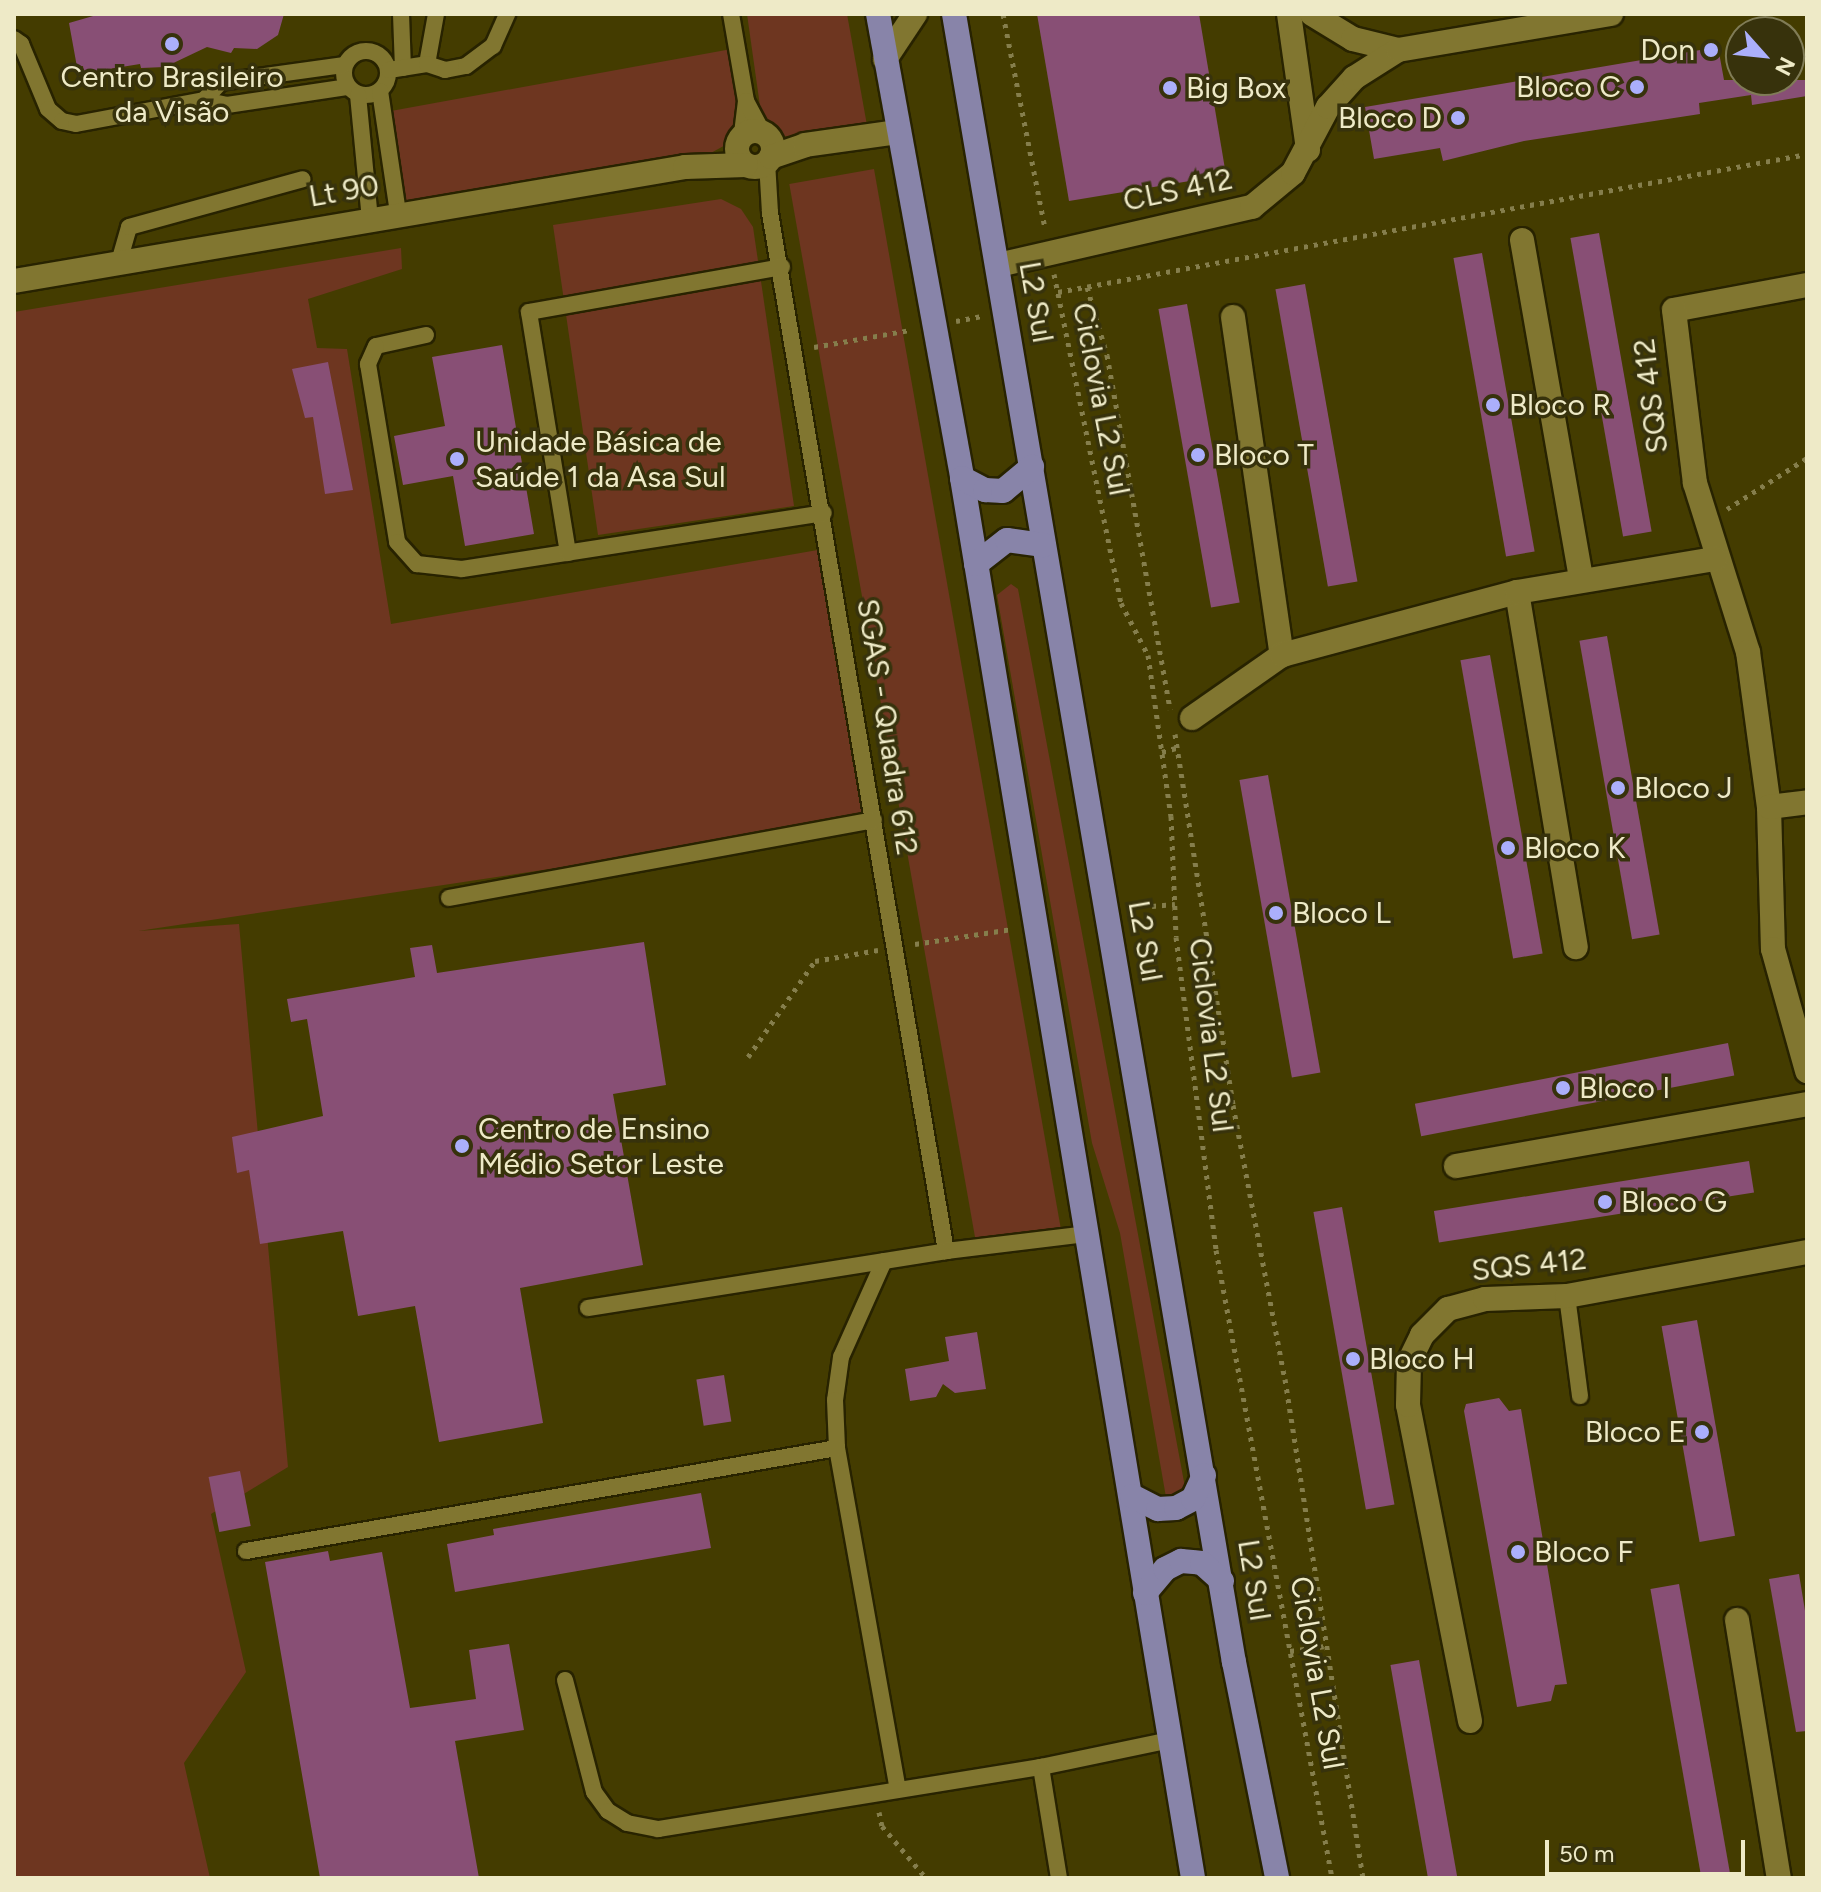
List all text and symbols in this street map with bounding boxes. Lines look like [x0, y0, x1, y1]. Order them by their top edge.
north arrow [1725, 16, 1805, 96]
place label: Don [1640, 32, 1695, 68]
marker: Centro Brasileiro da Visão [161, 33, 183, 55]
marker: Don [1702, 41, 1720, 59]
text: N [1769, 52, 1801, 80]
place label: Centro Brasileiro da Visão [60, 59, 284, 130]
place label: Bloco C [1516, 69, 1621, 105]
place label: Big Box [1186, 70, 1286, 106]
marker: Bloco C [1628, 78, 1646, 96]
marker: Big Box [1161, 79, 1179, 97]
place label: Bloco D [1338, 100, 1442, 136]
marker: Bloco D [1449, 109, 1467, 127]
street label: CLS 412 [1120, 161, 1236, 219]
street label: Lt 90 [306, 167, 382, 215]
street label: L2 Sul [1011, 259, 1061, 345]
street label: Ciclovia L2 Sul [1065, 300, 1137, 498]
street label: SQS 412 [1626, 337, 1676, 455]
place label: Bloco R [1509, 387, 1611, 423]
marker: Bloco R [1484, 396, 1502, 414]
place label: Unidade Básica de Saúde 1 da Asa Sul [475, 424, 726, 494]
place label: Bloco T [1214, 437, 1314, 473]
marker: Bloco T [1189, 446, 1207, 464]
marker: Unidade Básica de Saúde 1 da Asa Sul [446, 448, 468, 470]
street label: SGAS - Quadra 612 [849, 596, 925, 858]
place label: Bloco J [1634, 770, 1733, 806]
marker: Bloco J [1609, 779, 1627, 797]
place label: Bloco K [1524, 830, 1626, 866]
marker: Bloco K [1499, 839, 1517, 857]
place label: Bloco L [1292, 895, 1391, 931]
street label: L2 Sul [1120, 898, 1170, 984]
marker: Bloco L [1267, 904, 1285, 922]
street label: Ciclovia L2 Sul [1181, 936, 1241, 1134]
place label: Bloco I [1579, 1070, 1670, 1106]
marker: Bloco I [1554, 1079, 1572, 1097]
place label: Centro de Ensino Médio Setor Leste [478, 1111, 724, 1182]
marker: Centro de Ensino Médio Setor Leste [453, 1137, 471, 1155]
place label: Bloco G [1621, 1184, 1727, 1220]
marker: Bloco G [1596, 1193, 1614, 1211]
street label: SQS 412 [1470, 1241, 1588, 1289]
place label: Bloco H [1369, 1341, 1475, 1377]
marker: Bloco H [1344, 1350, 1362, 1368]
place label: Bloco E [1585, 1414, 1686, 1450]
marker: Bloco E [1693, 1423, 1711, 1441]
place label: Bloco F [1534, 1534, 1634, 1570]
street label: L2 Sul [1230, 1537, 1278, 1623]
marker: Bloco F [1509, 1543, 1527, 1561]
street label: Ciclovia L2 Sul [1282, 1574, 1352, 1772]
scale bar [1549, 1824, 1749, 1874]
text: 50 m [1559, 1839, 1615, 1868]

